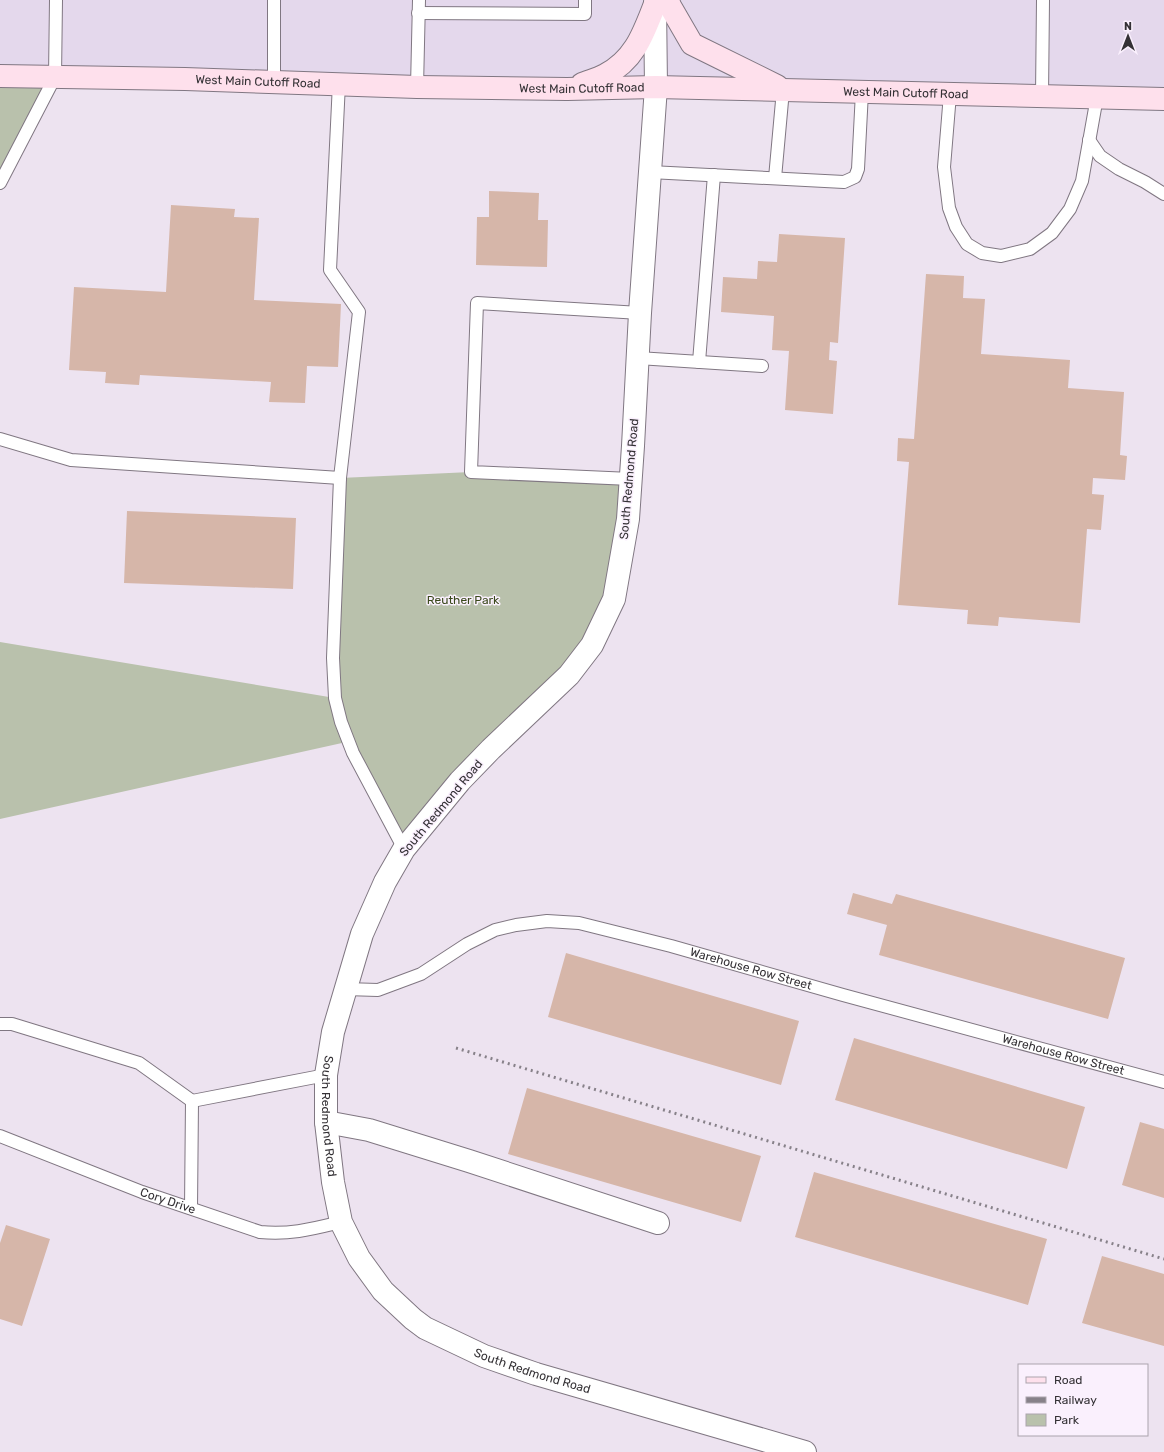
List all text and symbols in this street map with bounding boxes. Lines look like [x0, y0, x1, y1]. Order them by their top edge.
north arrow [1108, 16, 1148, 56]
text: N [1124, 20, 1132, 33]
street label: West Main Cutoff Road [195, 72, 321, 91]
street label: West Main Cutoff Road [519, 80, 645, 96]
street label: West Main Cutoff Road [843, 84, 969, 101]
street label: South Redmond Road [617, 418, 641, 540]
park label: Reuther Park [427, 593, 500, 607]
street label: South Redmond Road [397, 757, 485, 859]
street label: Warehouse Row Street [688, 945, 814, 993]
street label: Warehouse Row Street [1001, 1031, 1126, 1078]
street label: South Redmond Road [319, 1055, 339, 1177]
street label: Cory Drive [138, 1185, 198, 1217]
street label: South Redmond Road [472, 1345, 592, 1396]
legend [1018, 1364, 1148, 1436]
text: Road [1054, 1373, 1082, 1387]
text: Railway [1054, 1393, 1097, 1407]
text: Park [1054, 1413, 1080, 1427]

